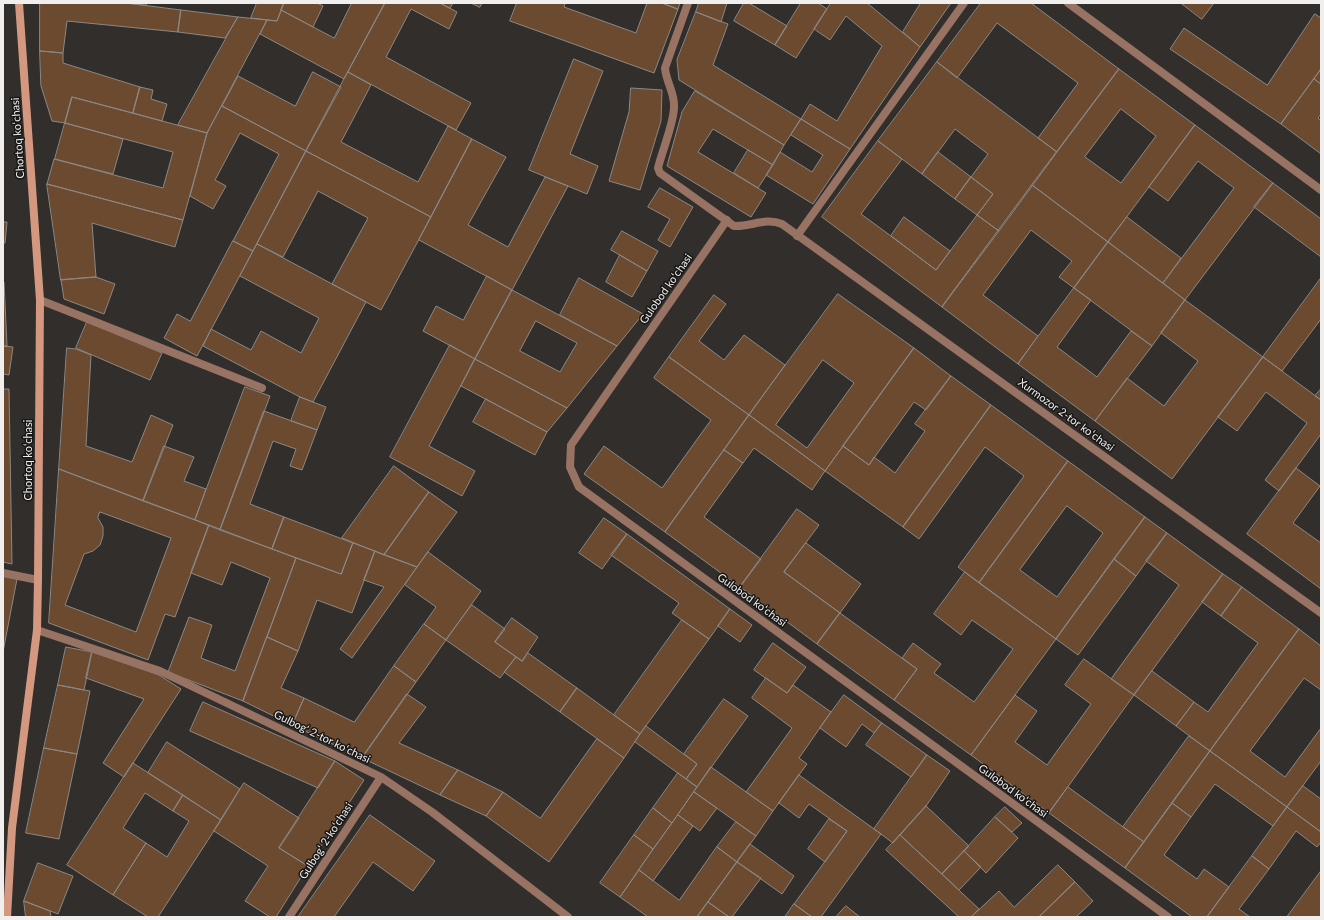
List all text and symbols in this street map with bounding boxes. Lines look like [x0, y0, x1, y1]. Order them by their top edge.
street label: Chortoq koʻchasi [9, 97, 27, 179]
street label: Gulobod koʻchasi [637, 251, 695, 327]
street label: Xurmozor 2-tor koʻchasi [1015, 376, 1117, 454]
street label: Chortoq koʻchasi [21, 420, 35, 500]
street label: Gulobod koʻchasi [715, 570, 789, 630]
street label: Gulbogʻ 2-tor koʻchasi [272, 708, 372, 766]
street label: Gulobod koʻchasi [976, 761, 1050, 821]
street label: Gulbogʻ 2-koʻchasi [296, 800, 356, 882]

